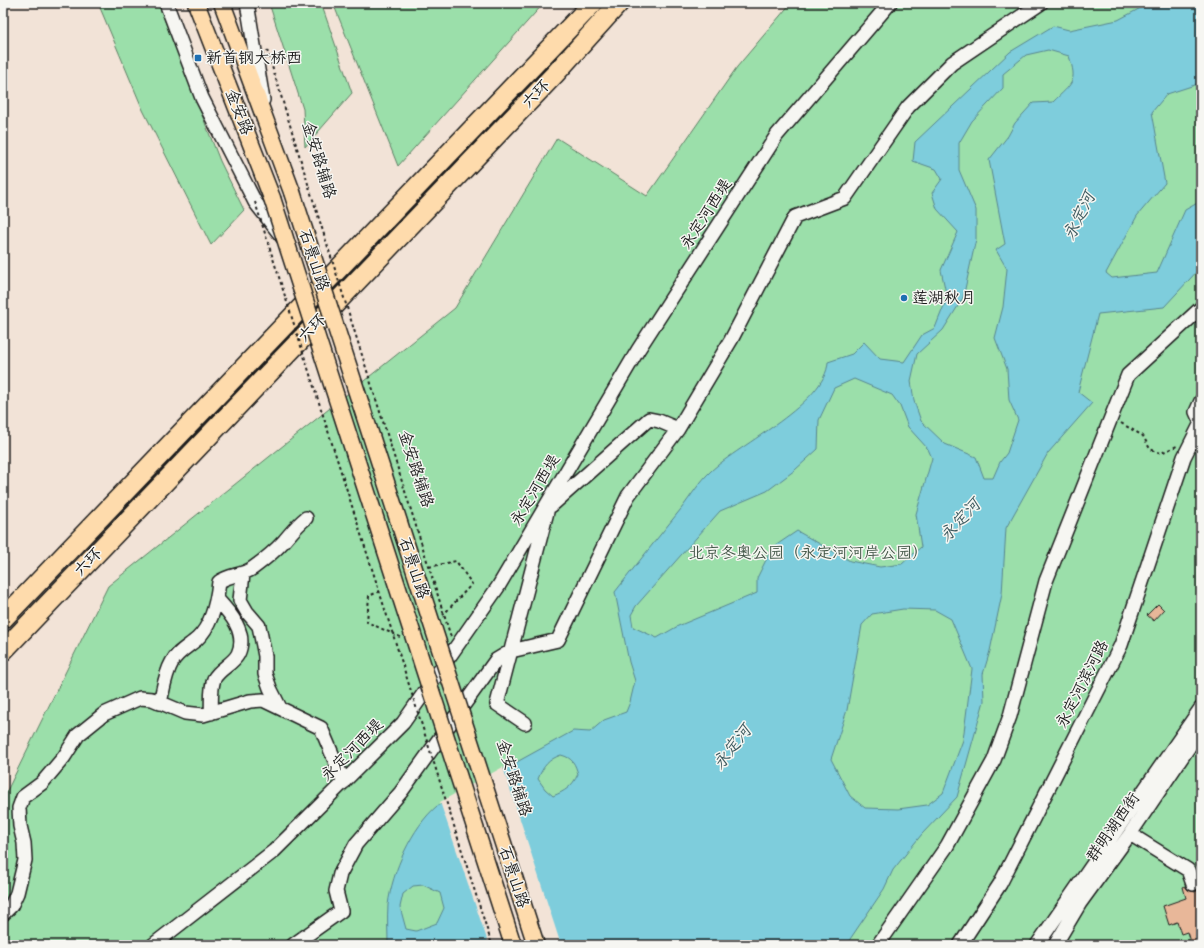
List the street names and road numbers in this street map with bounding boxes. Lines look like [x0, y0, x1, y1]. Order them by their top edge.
street label: 六环 [518, 76, 554, 112]
street label: 金安路 [221, 86, 257, 138]
street label: 金安路辅路 [298, 119, 340, 201]
street label: 永定河西堤 [676, 175, 736, 253]
street label: 石景山路 [295, 226, 333, 294]
street label: 六环 [294, 310, 330, 346]
street label: 金安路辅路 [394, 428, 438, 510]
street label: 永定河西堤 [506, 451, 564, 529]
street label: 石景山路 [395, 534, 433, 602]
street label: 六环 [70, 544, 106, 580]
street label: 永定河滨河路 [1051, 637, 1113, 731]
street label: 永定河西堤 [317, 715, 387, 785]
street label: 金安路辅路 [492, 737, 536, 819]
street label: 群明湖西街 [1082, 788, 1144, 866]
street label: 石景山路 [495, 843, 533, 911]

